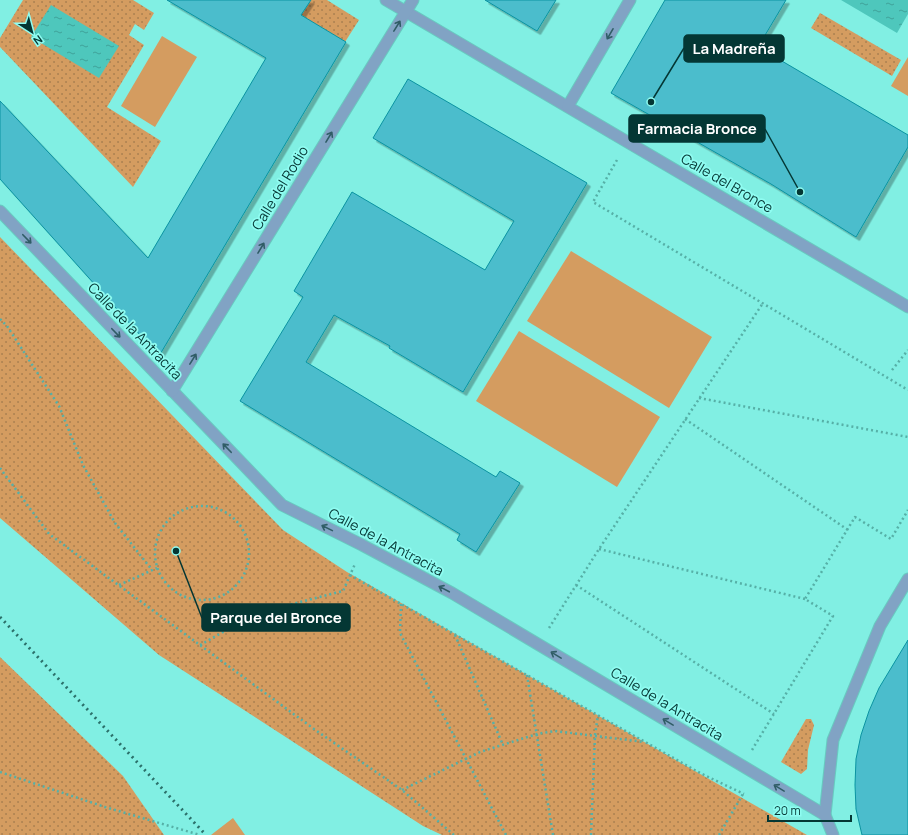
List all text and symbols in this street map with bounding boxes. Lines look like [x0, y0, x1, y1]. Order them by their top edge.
north arrow [12, 12, 52, 52]
one-way arrow [393, 21, 401, 32]
one-way arrow [606, 28, 614, 40]
text: N [30, 32, 46, 49]
callout: La Madreña [684, 35, 784, 62]
text: La Madreña [692, 38, 776, 59]
callout: Farmacia Bronce [629, 115, 765, 142]
text: Farmacia Bronce [637, 118, 757, 139]
one-way arrow [325, 131, 333, 143]
street label: Calle del Rodio [247, 142, 312, 233]
street label: Calle del Bronce [678, 148, 777, 217]
one-way arrow [22, 234, 32, 244]
one-way arrow [257, 242, 265, 254]
street label: Calle de la Antracita [84, 278, 187, 383]
one-way arrow [112, 328, 121, 338]
one-way arrow [189, 354, 197, 365]
one-way arrow [223, 444, 232, 454]
street label: Calle de la Antracita [325, 503, 447, 580]
one-way arrow [322, 524, 334, 531]
one-way arrow [438, 585, 450, 592]
callout: Parque del Bronce [202, 604, 350, 631]
text: Parque del Bronce [210, 607, 342, 628]
one-way arrow [550, 651, 562, 659]
street label: Calle de la Antracita [608, 662, 727, 745]
one-way arrow [662, 717, 674, 725]
one-way arrow [774, 784, 785, 792]
scale bar [768, 797, 851, 823]
text: 20 m [774, 802, 801, 819]

